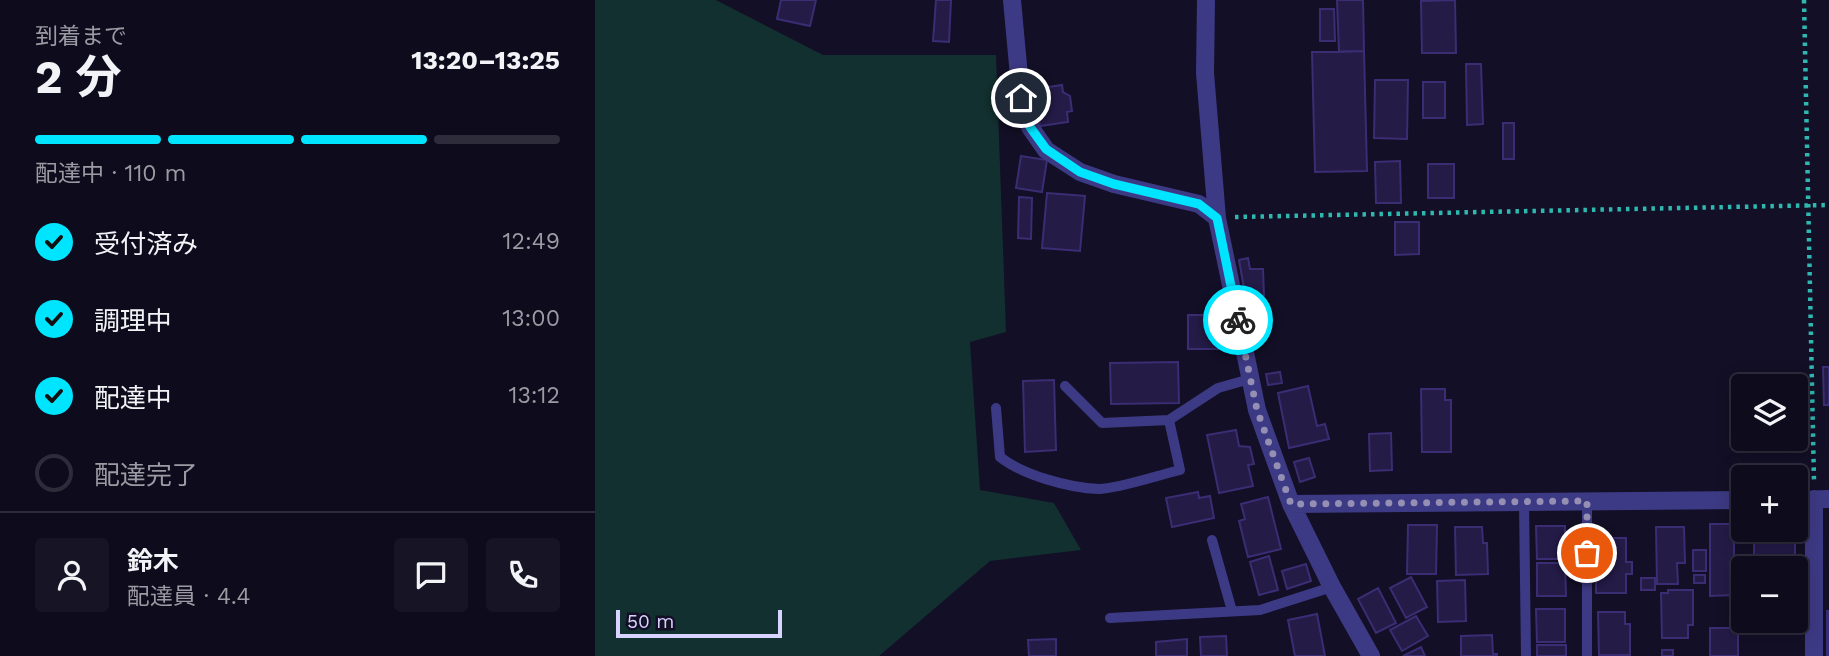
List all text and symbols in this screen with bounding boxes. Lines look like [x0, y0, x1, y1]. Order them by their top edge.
text: 到着まで [35, 23, 127, 50]
text: 13:20–13:25 [411, 45, 560, 75]
text: 2 分 [35, 50, 122, 104]
pin [991, 68, 1051, 128]
icon: home [1002, 79, 1040, 117]
text: 配達中 · 110 m [35, 160, 186, 187]
icon: check [35, 223, 73, 261]
text: 12:49 [503, 228, 560, 255]
text: 受付済み [94, 229, 198, 259]
courier [1203, 285, 1273, 355]
icon: check [35, 300, 73, 338]
icon: bike [1219, 301, 1257, 339]
text: 13:00 [502, 305, 560, 332]
text: 調理中 [94, 306, 172, 336]
map controls [1731, 374, 1808, 633]
button: layers [1731, 374, 1808, 451]
icon: check [35, 377, 73, 415]
text: 13:12 [508, 382, 560, 409]
text: 配達中 [94, 383, 172, 413]
text: 配達完了 [94, 460, 198, 490]
button: + [1731, 465, 1808, 542]
pin [1557, 523, 1617, 583]
icon: bag [1568, 534, 1606, 572]
button: person [35, 538, 109, 612]
button: chat [394, 538, 468, 612]
button: phone [486, 538, 560, 612]
text: 鈴木 [127, 546, 179, 576]
button: − [1731, 556, 1808, 633]
text: 配達員 · 4.4 [127, 583, 251, 610]
scale bar [616, 607, 782, 639]
text: 50 m [627, 610, 674, 633]

